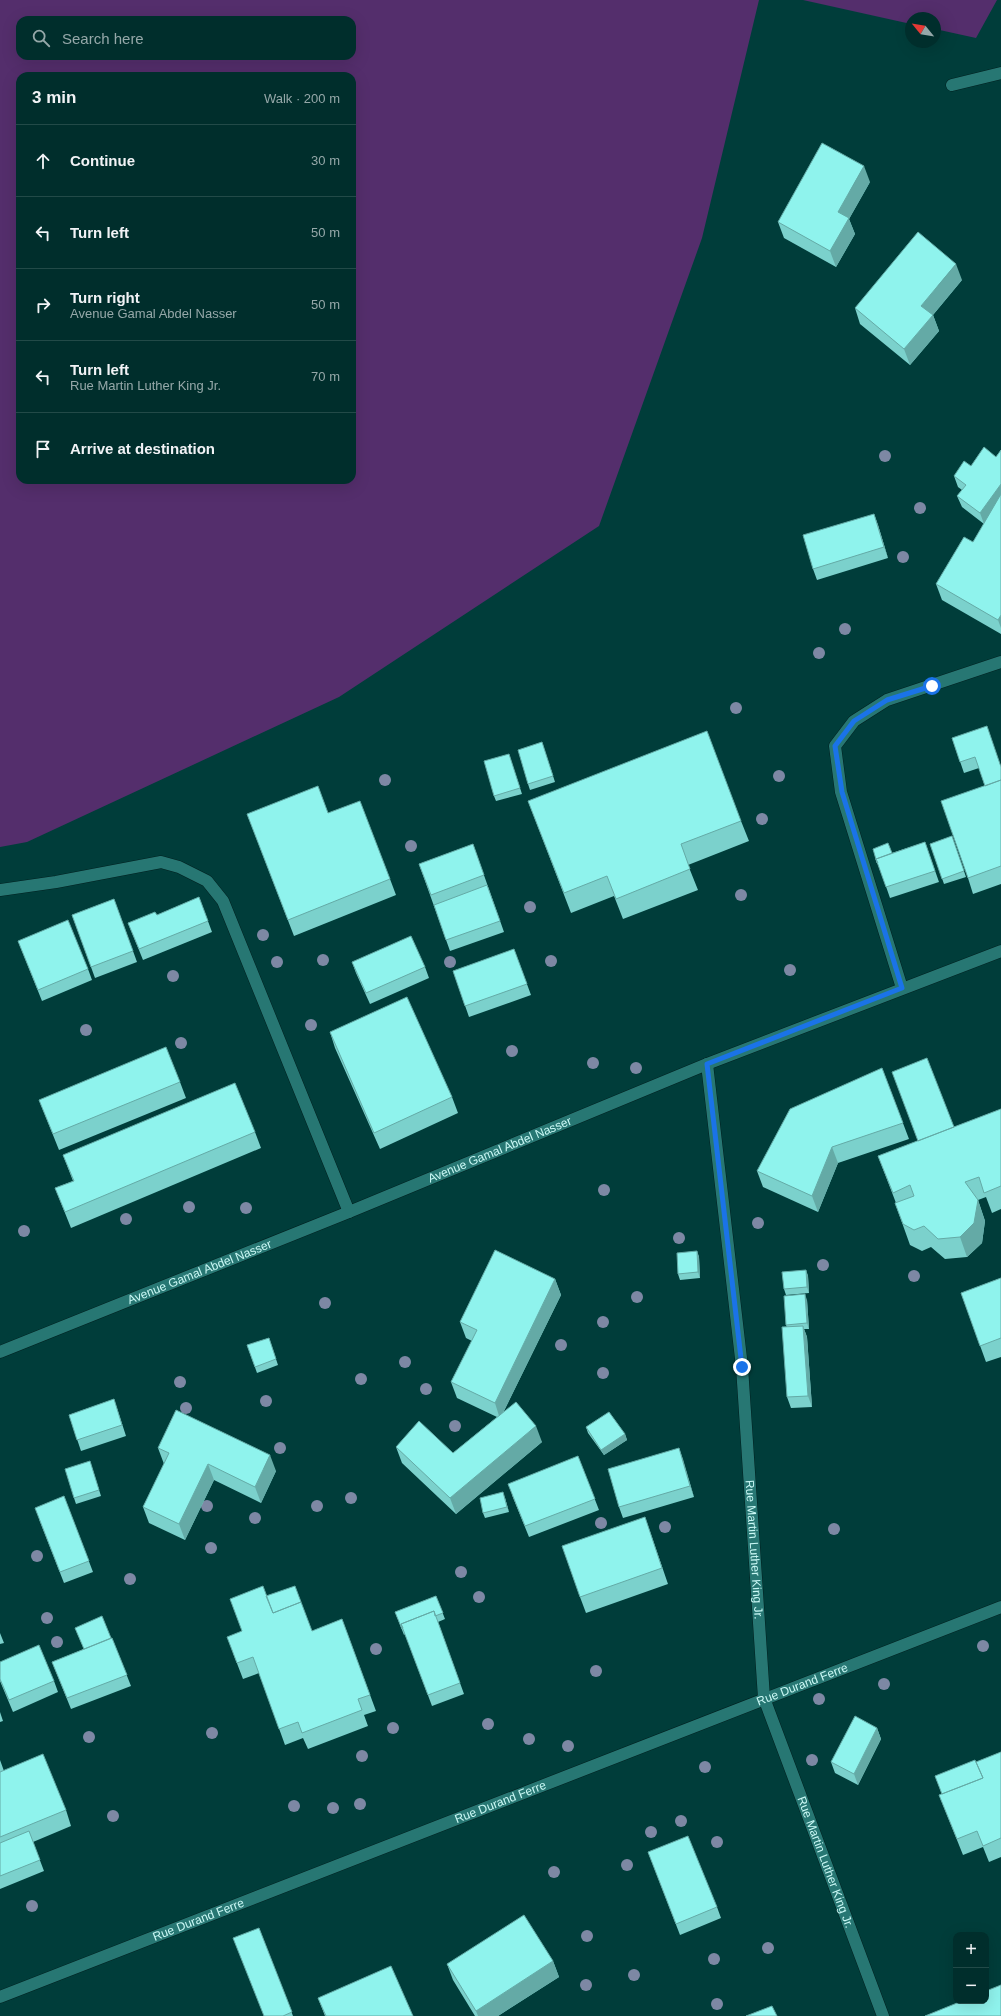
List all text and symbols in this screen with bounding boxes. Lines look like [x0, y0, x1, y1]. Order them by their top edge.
north arrow [905, 12, 941, 48]
search box [16, 16, 356, 60]
icon: search [30, 27, 52, 49]
text: Search here [62, 30, 144, 47]
text: 3 min [32, 88, 76, 107]
text: Walk · 200 m [264, 91, 340, 106]
icon: ahead [32, 150, 54, 172]
text: Continue [70, 152, 135, 169]
text: 30 m [311, 153, 340, 168]
icon: left [32, 222, 54, 244]
text: Turn left [70, 224, 129, 241]
text: 50 m [311, 225, 340, 240]
text: Turn right [70, 289, 140, 306]
icon: right [32, 294, 54, 316]
text: 50 m [311, 297, 340, 312]
text: Avenue Gamal Abdel Nasser [70, 306, 237, 321]
text: Turn left [70, 361, 129, 378]
icon: left [32, 366, 54, 388]
text: 70 m [311, 369, 340, 384]
text: Rue Martin Luther King Jr. [70, 378, 221, 393]
icon: arrive [32, 438, 54, 460]
text: Arrive at destination [70, 440, 215, 457]
route start [923, 677, 941, 695]
street label: Avenue Gamal Abdel Nasser [426, 1114, 573, 1186]
street label: Avenue Gamal Abdel Nasser [125, 1237, 274, 1307]
route end [733, 1358, 751, 1376]
street label: Rue Martin Luther King Jr. [743, 1479, 766, 1620]
street label: Rue Durand Ferre [755, 1660, 850, 1709]
street label: Rue Durand Ferre [453, 1778, 548, 1826]
street label: Rue Martin Luther King Jr. [794, 1794, 856, 1930]
street label: Rue Durand Ferre [151, 1895, 246, 1944]
map controls [953, 1932, 989, 2004]
button: + [953, 1932, 989, 1968]
button: − [953, 1968, 989, 2004]

